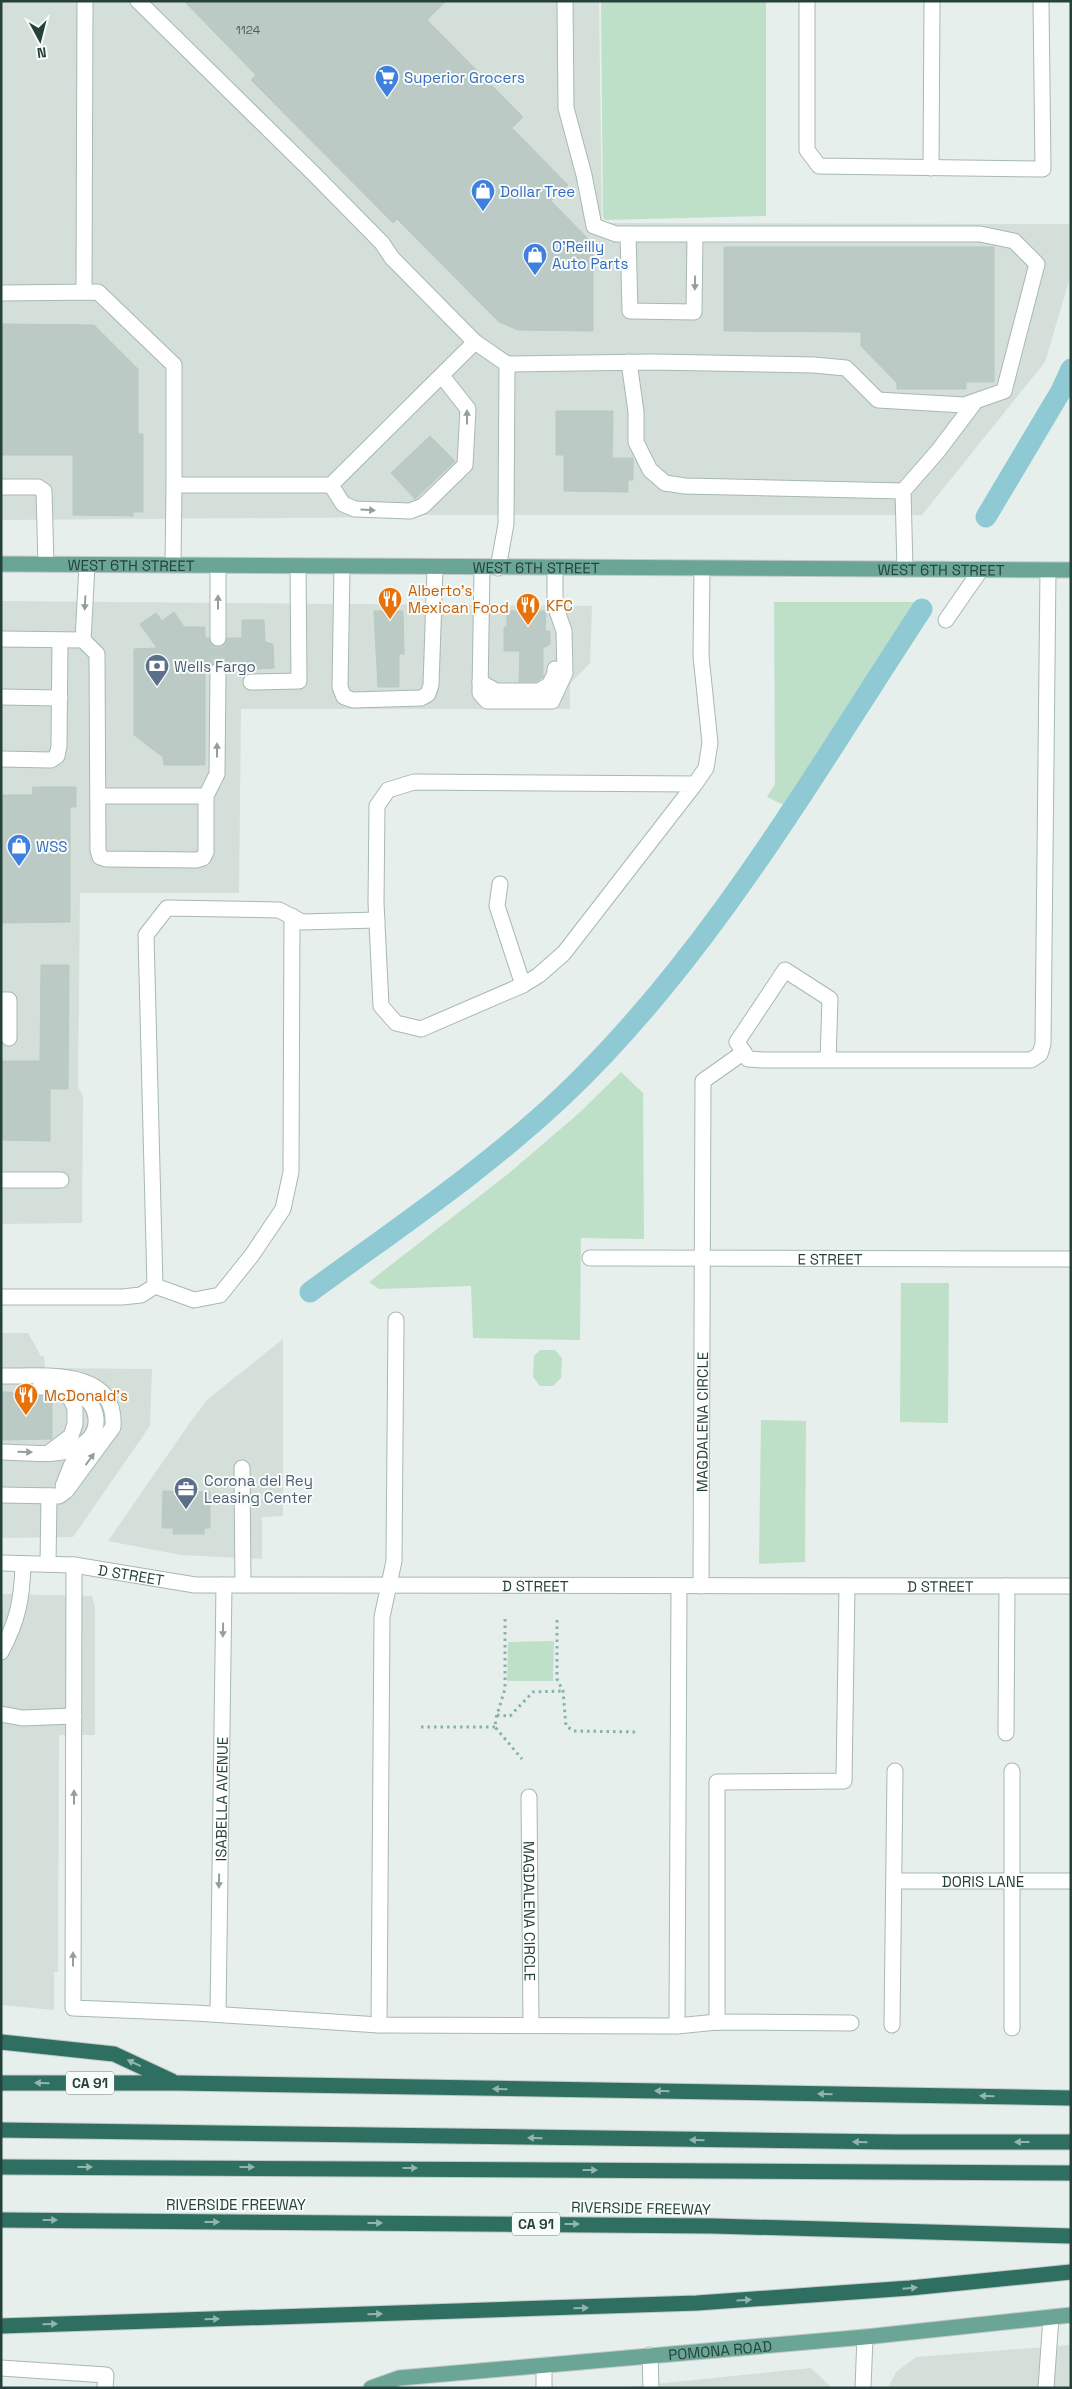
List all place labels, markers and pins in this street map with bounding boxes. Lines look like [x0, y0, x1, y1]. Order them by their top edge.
supermarket icon: Superior Grocers [374, 64, 400, 98]
place label: Superior Grocers [404, 68, 525, 87]
shop icon: Dollar Tree [470, 178, 496, 212]
place label: Dollar Tree [500, 182, 575, 201]
place label: O'Reilly Auto Parts [552, 237, 628, 273]
shop icon: O'Reilly Auto Parts [522, 242, 548, 276]
place label: Alberto's Mexican Food [408, 581, 509, 617]
restaurant icon: Alberto's Mexican Food [377, 586, 403, 620]
restaurant icon: KFC [515, 592, 541, 626]
place label: KFC [546, 596, 573, 615]
bank icon: Wells Fargo [144, 653, 170, 687]
place label: Wells Fargo [174, 657, 256, 676]
shop icon: WSS [6, 833, 32, 867]
place label: WSS [36, 837, 68, 856]
restaurant icon: McDonald's [13, 1382, 39, 1416]
place label: McDonald's [44, 1386, 128, 1405]
place label: Corona del Rey Leasing Center [204, 1471, 313, 1507]
office icon: Corona del Rey Leasing Center [173, 1476, 199, 1510]

